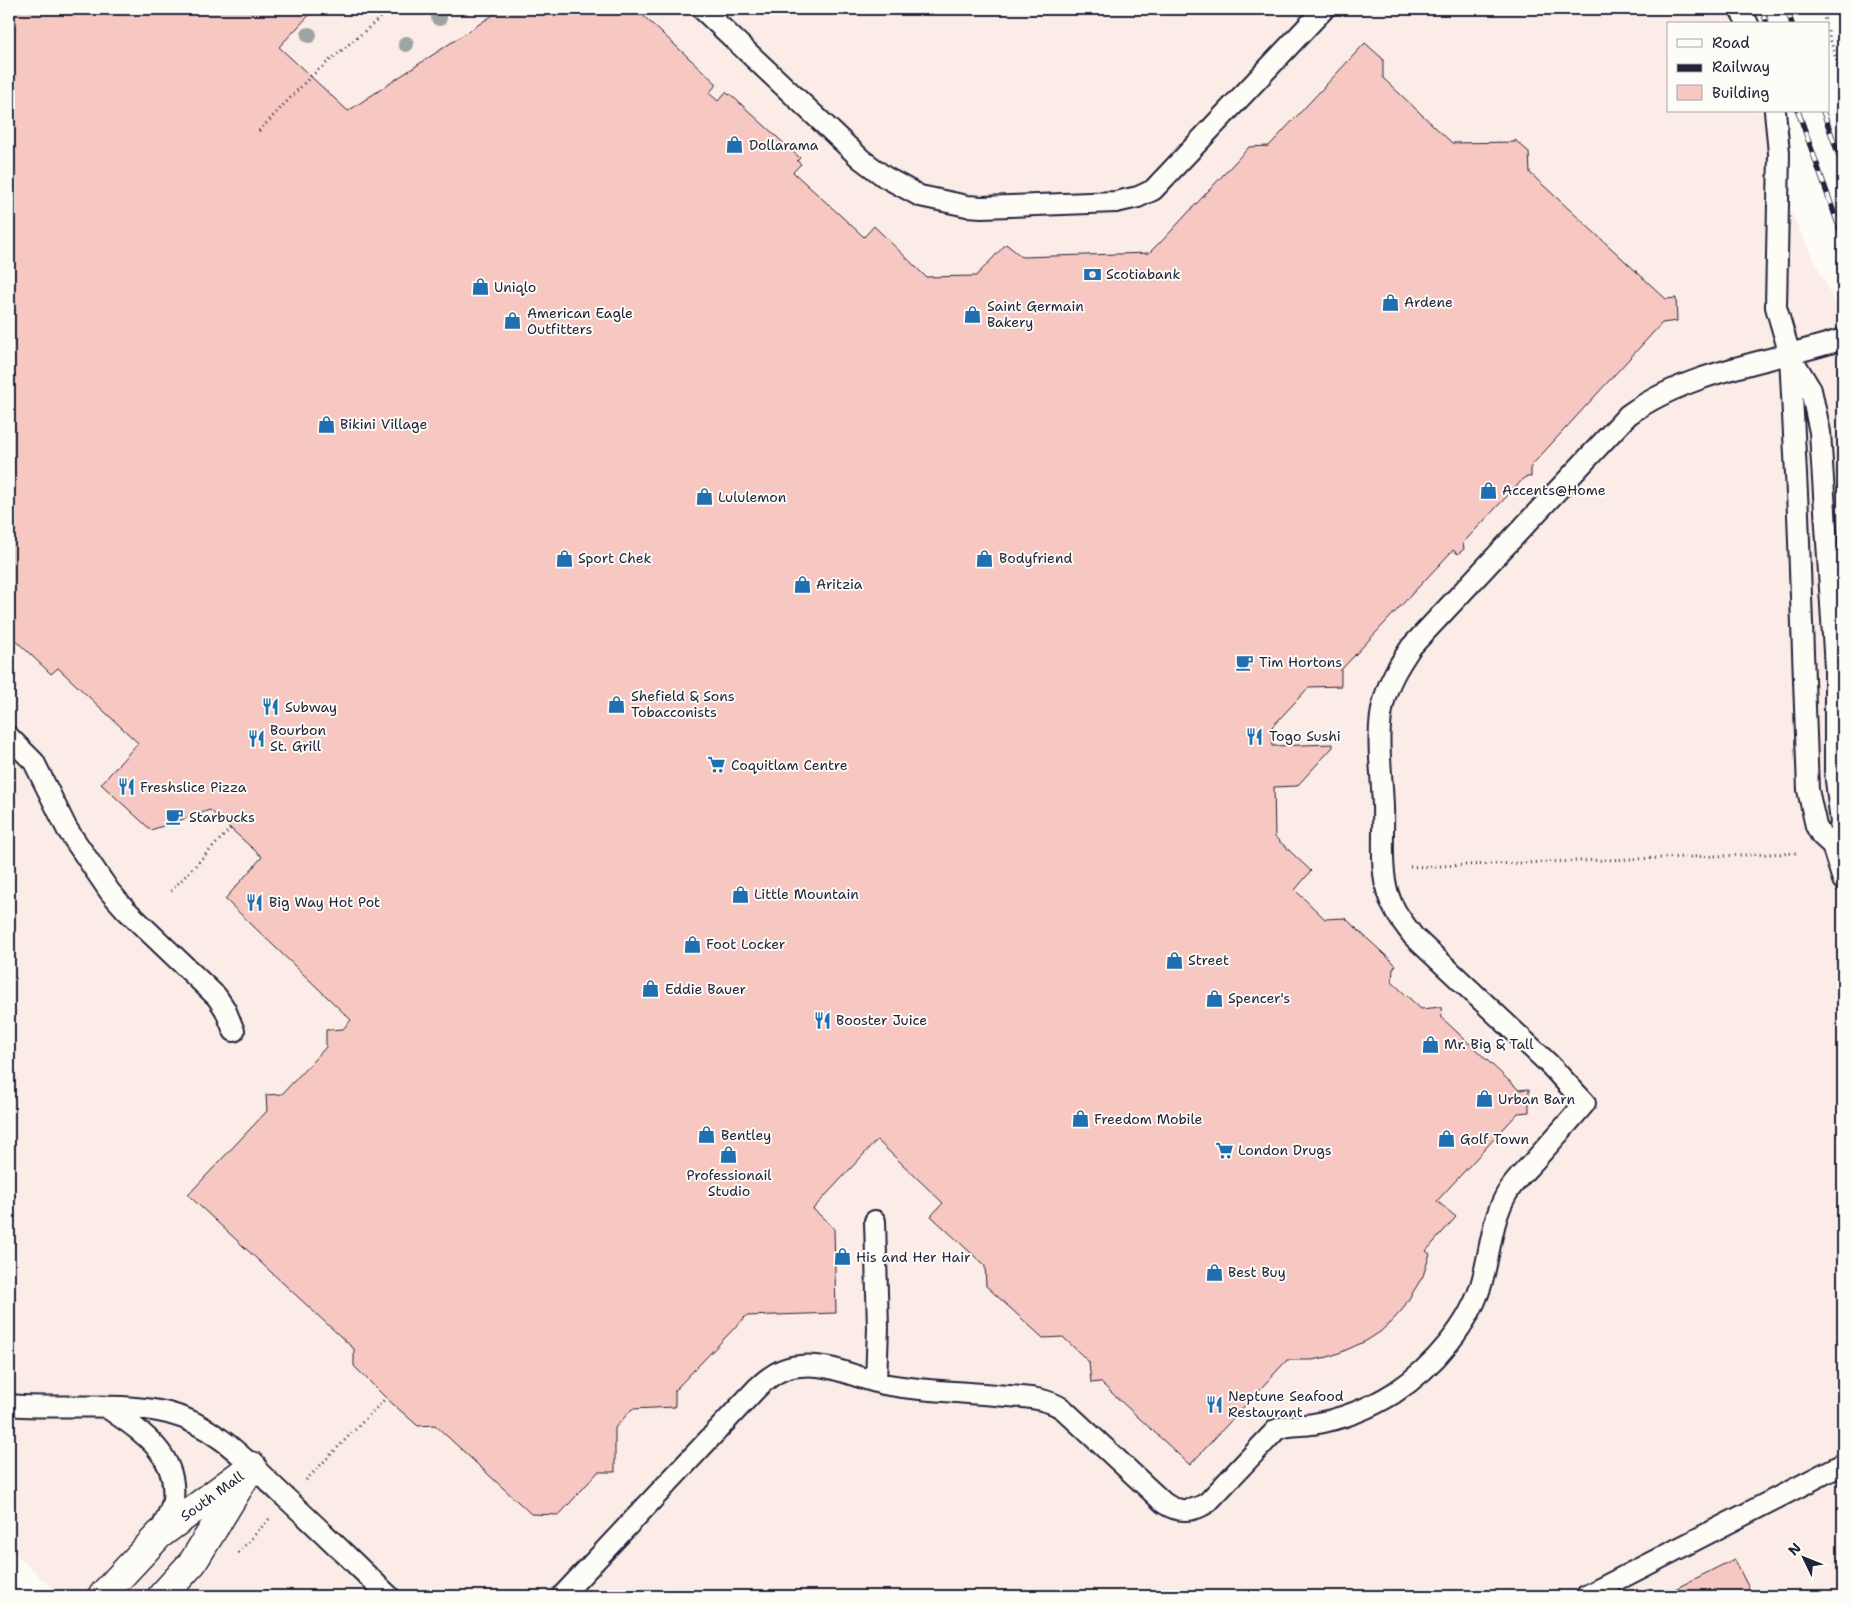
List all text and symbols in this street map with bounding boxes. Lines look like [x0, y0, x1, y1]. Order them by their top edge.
legend [1667, 22, 1830, 112]
text: Road [1712, 33, 1750, 53]
text: Railway [1712, 57, 1770, 77]
text: Building [1712, 83, 1769, 103]
shop icon: Dollarama [725, 135, 745, 155]
place label: Dollarama [749, 136, 819, 154]
bank icon: Scotiabank [1082, 264, 1102, 284]
place label: Scotiabank [1106, 265, 1180, 283]
shop icon: Uniqlo [470, 277, 490, 297]
place label: Uniqlo [494, 278, 536, 296]
shop icon: Ardene [1380, 292, 1400, 312]
place label: Ardene [1404, 293, 1453, 311]
place label: Saint Germain Bakery [987, 297, 1084, 331]
place label: American Eagle Outfitters [527, 304, 633, 338]
shop icon: Saint Germain Bakery [963, 304, 983, 324]
shop icon: American Eagle Outfitters [503, 311, 523, 331]
shop icon: Bikini Village [316, 414, 336, 434]
place label: Bikini Village [340, 415, 427, 433]
shop icon: Accents@Home [1478, 480, 1498, 500]
place label: Accents@Home [1502, 481, 1606, 499]
shop icon: Lululemon [694, 487, 714, 507]
place label: Lululemon [718, 488, 787, 506]
shop icon: Sport Chek [554, 548, 574, 568]
shop icon: Bodyfriend [975, 548, 995, 568]
place label: Sport Chek [578, 549, 652, 567]
place label: Bodyfriend [999, 549, 1072, 567]
shop icon: Aritzia [792, 574, 812, 594]
place label: Aritzia [816, 575, 863, 593]
cafe icon: Tim Hortons [1235, 652, 1255, 672]
place label: Tim Hortons [1259, 653, 1342, 671]
place label: Shefield & Sons Tobacconists [631, 687, 735, 721]
shop icon: Shefield & Sons Tobacconists [607, 694, 627, 714]
restaurant icon: Subway [261, 697, 281, 717]
place label: Subway [285, 698, 337, 716]
place label: Bourbon St. Grill [270, 721, 327, 755]
restaurant icon: Togo Sushi [1245, 726, 1265, 746]
place label: Togo Sushi [1269, 727, 1341, 745]
restaurant icon: Bourbon St. Grill [246, 728, 266, 748]
supermarket icon: Coquitlam Centre [707, 755, 727, 775]
place label: Coquitlam Centre [731, 756, 848, 774]
restaurant icon: Freshslice Pizza [116, 777, 136, 797]
place label: Freshslice Pizza [140, 778, 247, 796]
cafe icon: Starbucks [165, 807, 185, 827]
place label: Starbucks [189, 808, 255, 826]
shop icon: Little Mountain [730, 884, 750, 904]
place label: Little Mountain [754, 885, 859, 903]
restaurant icon: Big Way Hot Pot [245, 892, 265, 912]
place label: Big Way Hot Pot [269, 893, 380, 911]
shop icon: Foot Locker [682, 934, 702, 954]
place label: Foot Locker [706, 935, 786, 953]
shop icon: Street [1164, 950, 1184, 970]
place label: Street [1188, 951, 1229, 969]
shop icon: Eddie Bauer [641, 979, 661, 999]
place label: Eddie Bauer [665, 980, 747, 998]
shop icon: Spencer's [1204, 988, 1224, 1008]
place label: Spencer's [1228, 989, 1290, 1007]
restaurant icon: Booster Juice [812, 1010, 832, 1030]
place label: Booster Juice [836, 1011, 927, 1029]
shop icon: Mr. Big & Tall [1420, 1034, 1440, 1054]
place label: Mr. Big & Tall [1444, 1035, 1534, 1053]
shop icon: Urban Barn [1474, 1089, 1494, 1109]
place label: Urban Barn [1498, 1090, 1575, 1108]
shop icon: Freedom Mobile [1070, 1109, 1090, 1129]
place label: Freedom Mobile [1094, 1110, 1202, 1128]
shop icon: Bentley [697, 1125, 717, 1145]
place label: Bentley [721, 1126, 771, 1144]
shop icon: Golf Town [1436, 1129, 1456, 1149]
place label: Golf Town [1460, 1130, 1529, 1148]
supermarket icon: London Drugs [1214, 1140, 1234, 1160]
place label: London Drugs [1238, 1141, 1332, 1159]
shop icon: Professionail Studio [719, 1145, 739, 1165]
place label: Professionail Studio [686, 1166, 772, 1200]
shop icon: His and Her Hair [832, 1247, 852, 1267]
place label: His and Her Hair [856, 1248, 971, 1266]
shop icon: Best Buy [1204, 1262, 1224, 1282]
place label: Best Buy [1228, 1263, 1286, 1281]
place label: Neptune Seafood Restaurant [1228, 1387, 1344, 1421]
restaurant icon: Neptune Seafood Restaurant [1204, 1394, 1224, 1414]
street label: South Mall [177, 1467, 248, 1525]
north arrow [1780, 1532, 1830, 1582]
text: N [1784, 1539, 1805, 1559]

